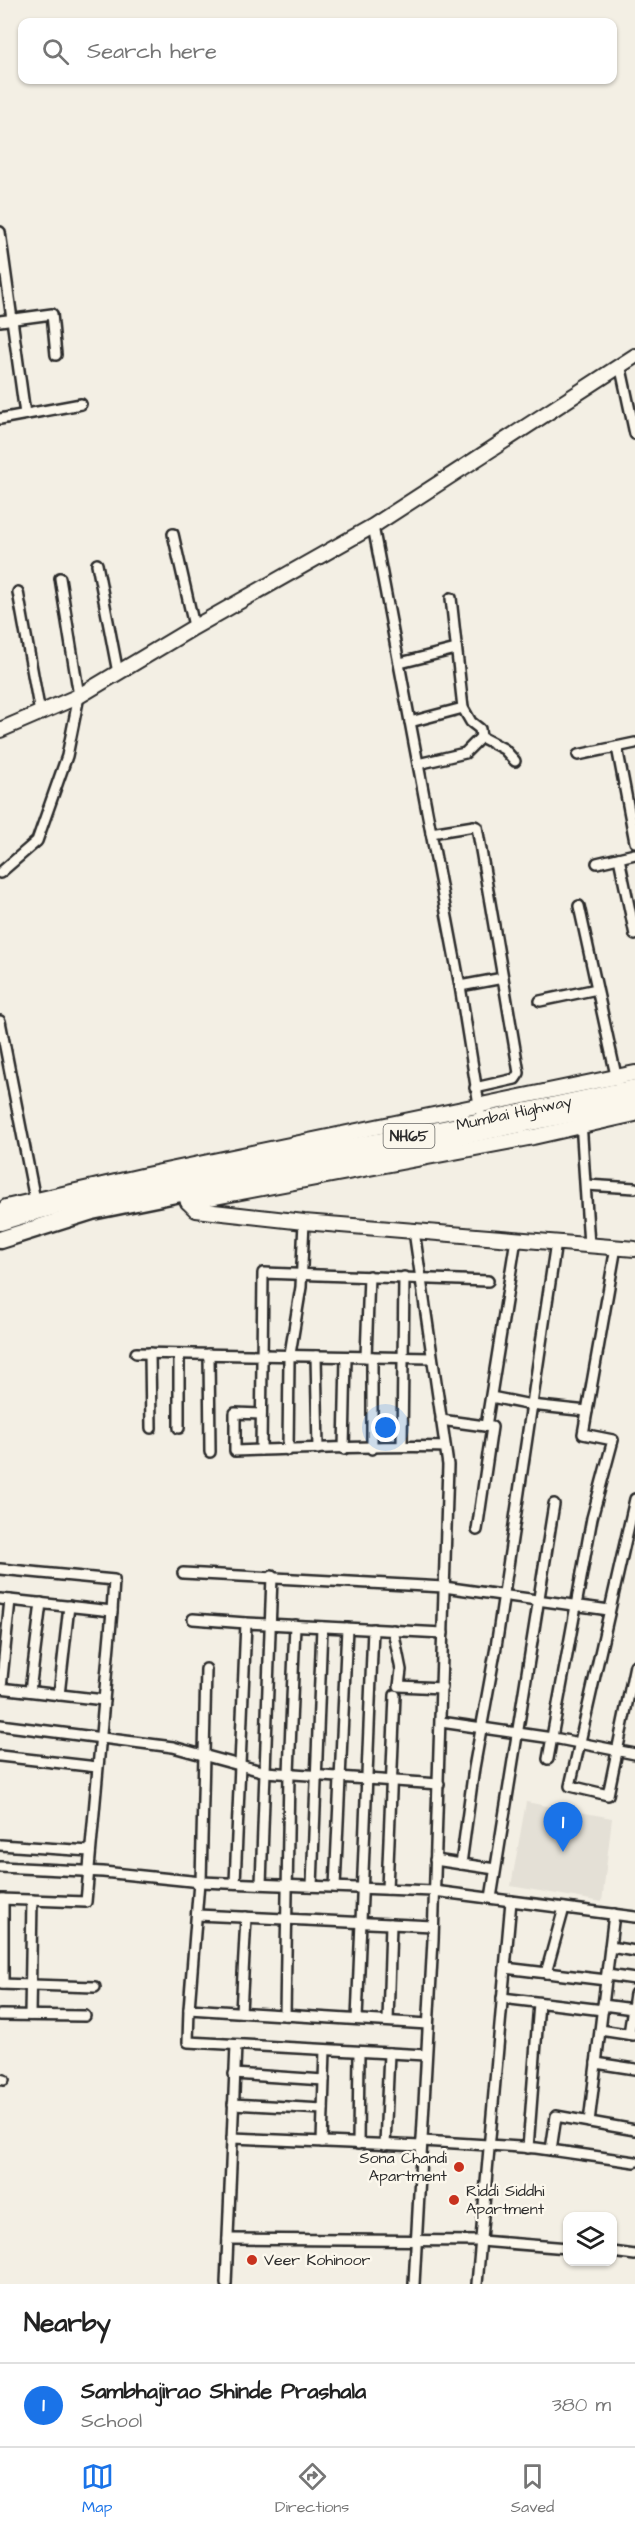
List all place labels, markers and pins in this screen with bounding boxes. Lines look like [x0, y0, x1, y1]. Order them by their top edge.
pin: 1 [544, 1802, 582, 1852]
place label: Sona Chandi Apartment [359, 2147, 448, 2187]
marker: Sona Chandi Apartment [452, 2160, 466, 2174]
place label: Riddi Siddhi Apartment [466, 2180, 545, 2220]
marker: Riddi Siddhi Apartment [447, 2193, 461, 2207]
place label: Veer Kohinoor [264, 2249, 371, 2271]
marker: Veer Kohinoor [245, 2253, 259, 2267]

